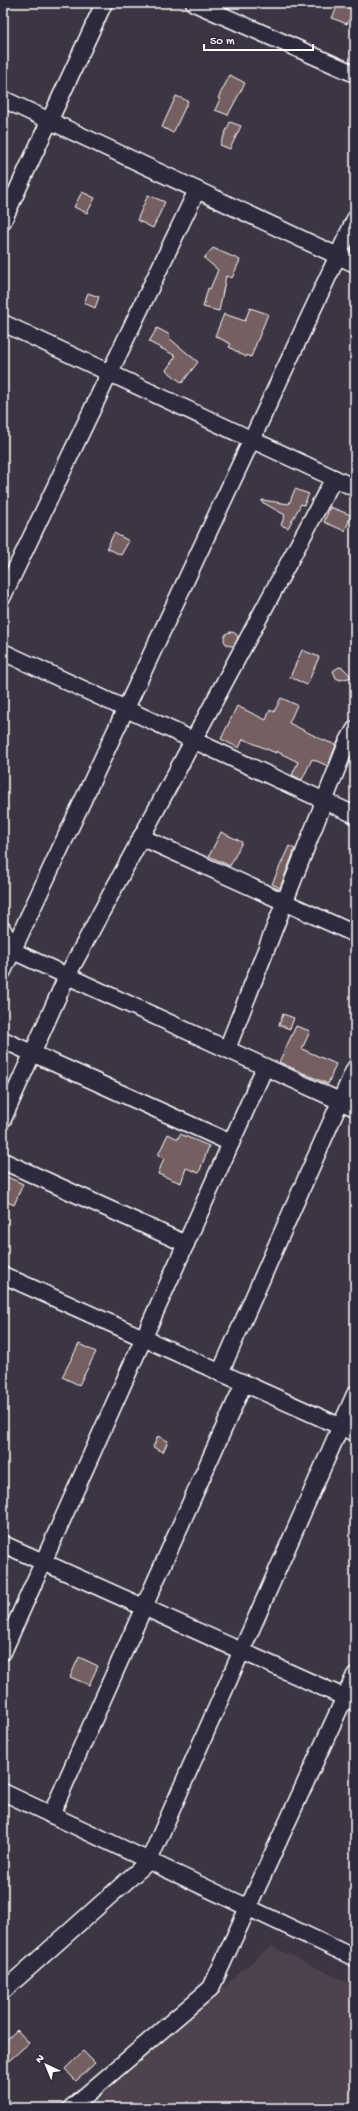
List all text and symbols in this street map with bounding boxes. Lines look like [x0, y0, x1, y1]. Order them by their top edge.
scale bar [204, 26, 313, 52]
text: 50 m [210, 35, 235, 49]
north arrow [26, 2045, 66, 2085]
text: N [34, 2052, 47, 2066]

